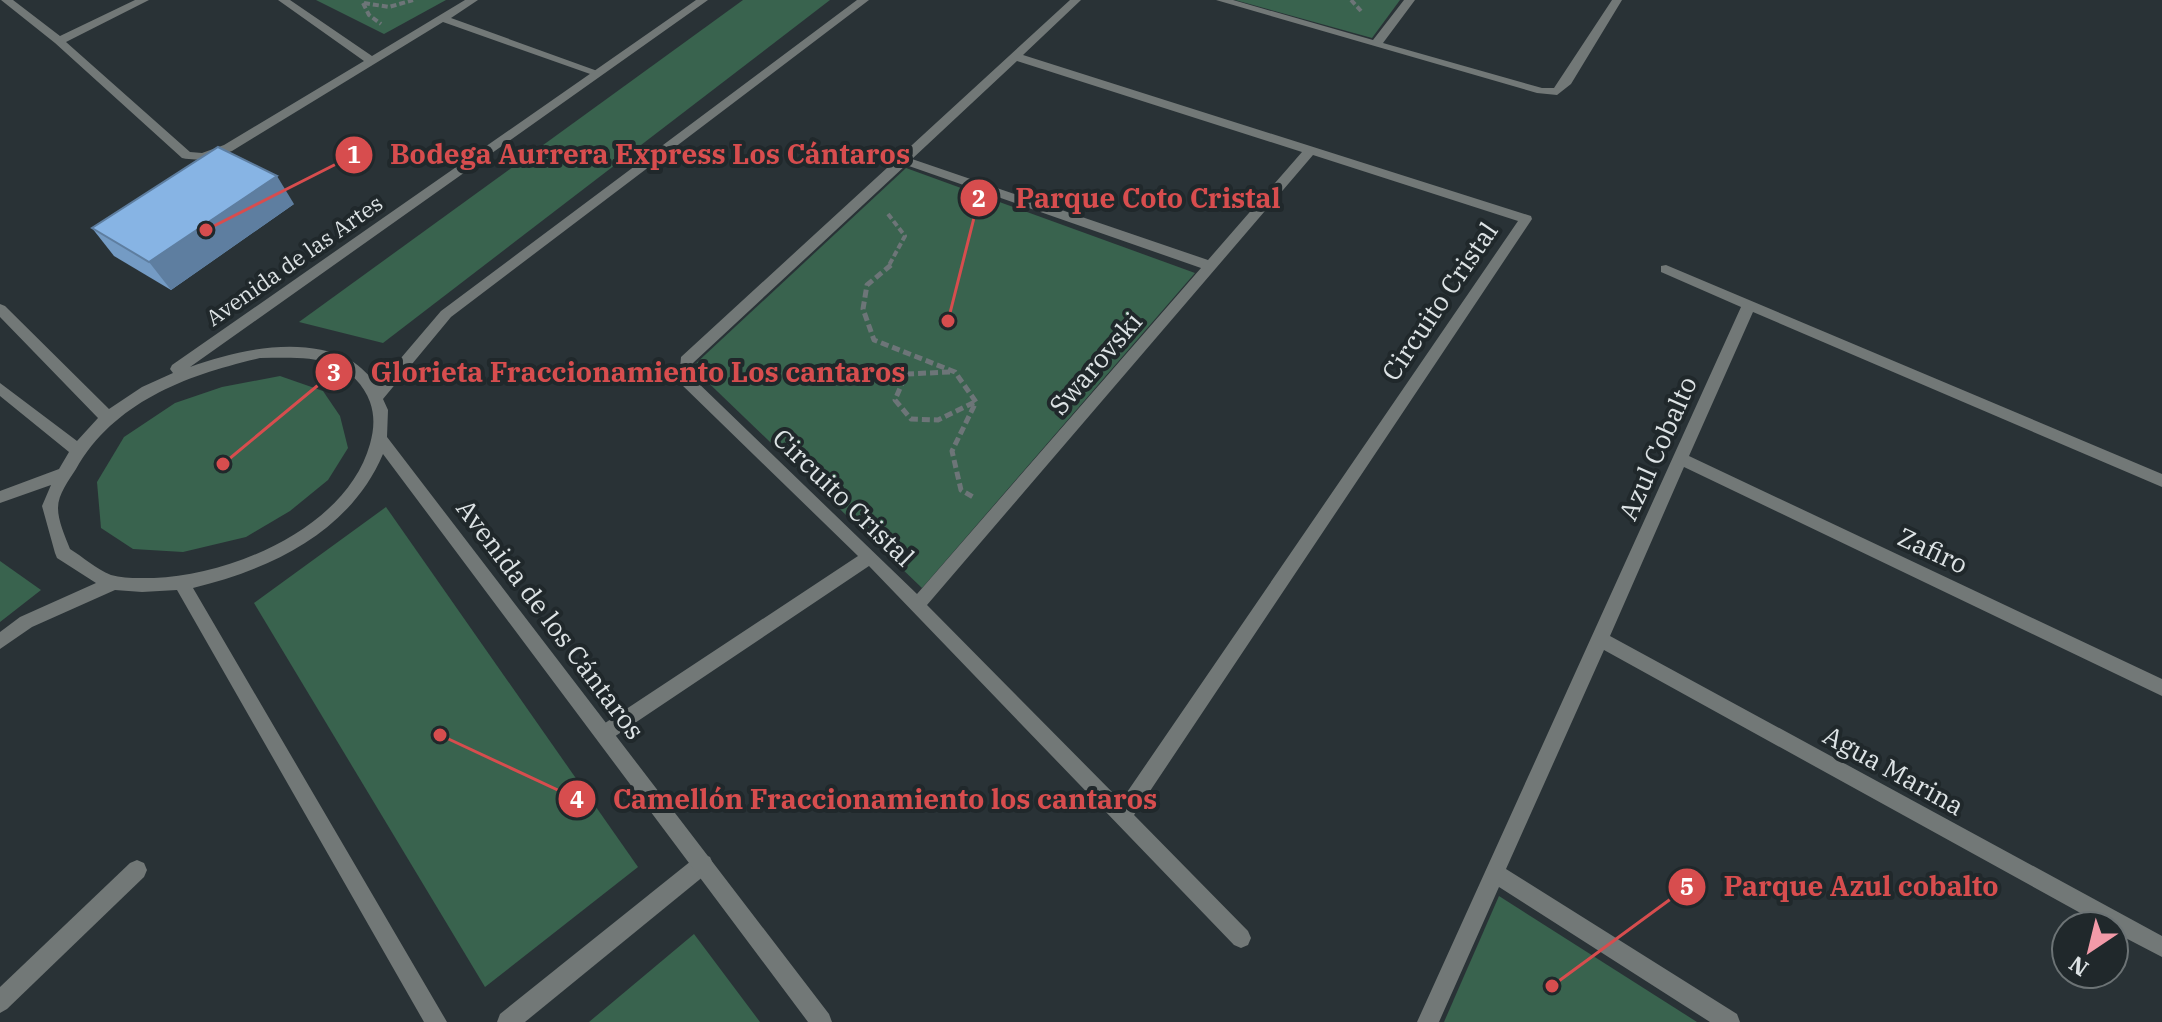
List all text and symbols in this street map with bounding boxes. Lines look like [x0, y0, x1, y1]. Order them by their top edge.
callout: Bodega Aurrera Express Los Cántaros [334, 129, 927, 181]
text: Bodega Aurrera Express Los Cántaros [390, 135, 910, 172]
text: 1 [347, 138, 361, 170]
callout: Parque Coto Cristal [959, 172, 1297, 224]
text: Parque Coto Cristal [1015, 179, 1281, 216]
text: 2 [972, 182, 986, 214]
street label: Avenida de las Artes [200, 188, 388, 332]
street label: Circuito Cristal [1373, 215, 1505, 387]
street label: Swarovski [1041, 305, 1149, 421]
callout: Glorieta Fraccionamiento Los cantaros [314, 346, 921, 398]
text: Glorieta Fraccionamiento Los cantaros [371, 353, 905, 390]
text: 3 [327, 356, 341, 388]
street label: Azul Cobalto [1610, 371, 1704, 525]
street label: Circuito Cristal [766, 421, 922, 573]
street label: Avenida de los Cántaros [449, 492, 653, 746]
street label: Zafiro [1893, 519, 1973, 581]
street label: Agua Marina [1818, 717, 1970, 823]
callout: Camellón Fraccionamiento los cantaros [557, 773, 1173, 825]
text: Camellón Fraccionamiento los cantaros [613, 780, 1157, 817]
text: 4 [570, 783, 584, 815]
callout: Parque Azul cobalto [1667, 861, 2015, 913]
text: Parque Azul cobalto [1723, 867, 1999, 904]
text: 5 [1680, 870, 1694, 902]
north arrow [2050, 910, 2130, 990]
text: N [2063, 950, 2094, 984]

